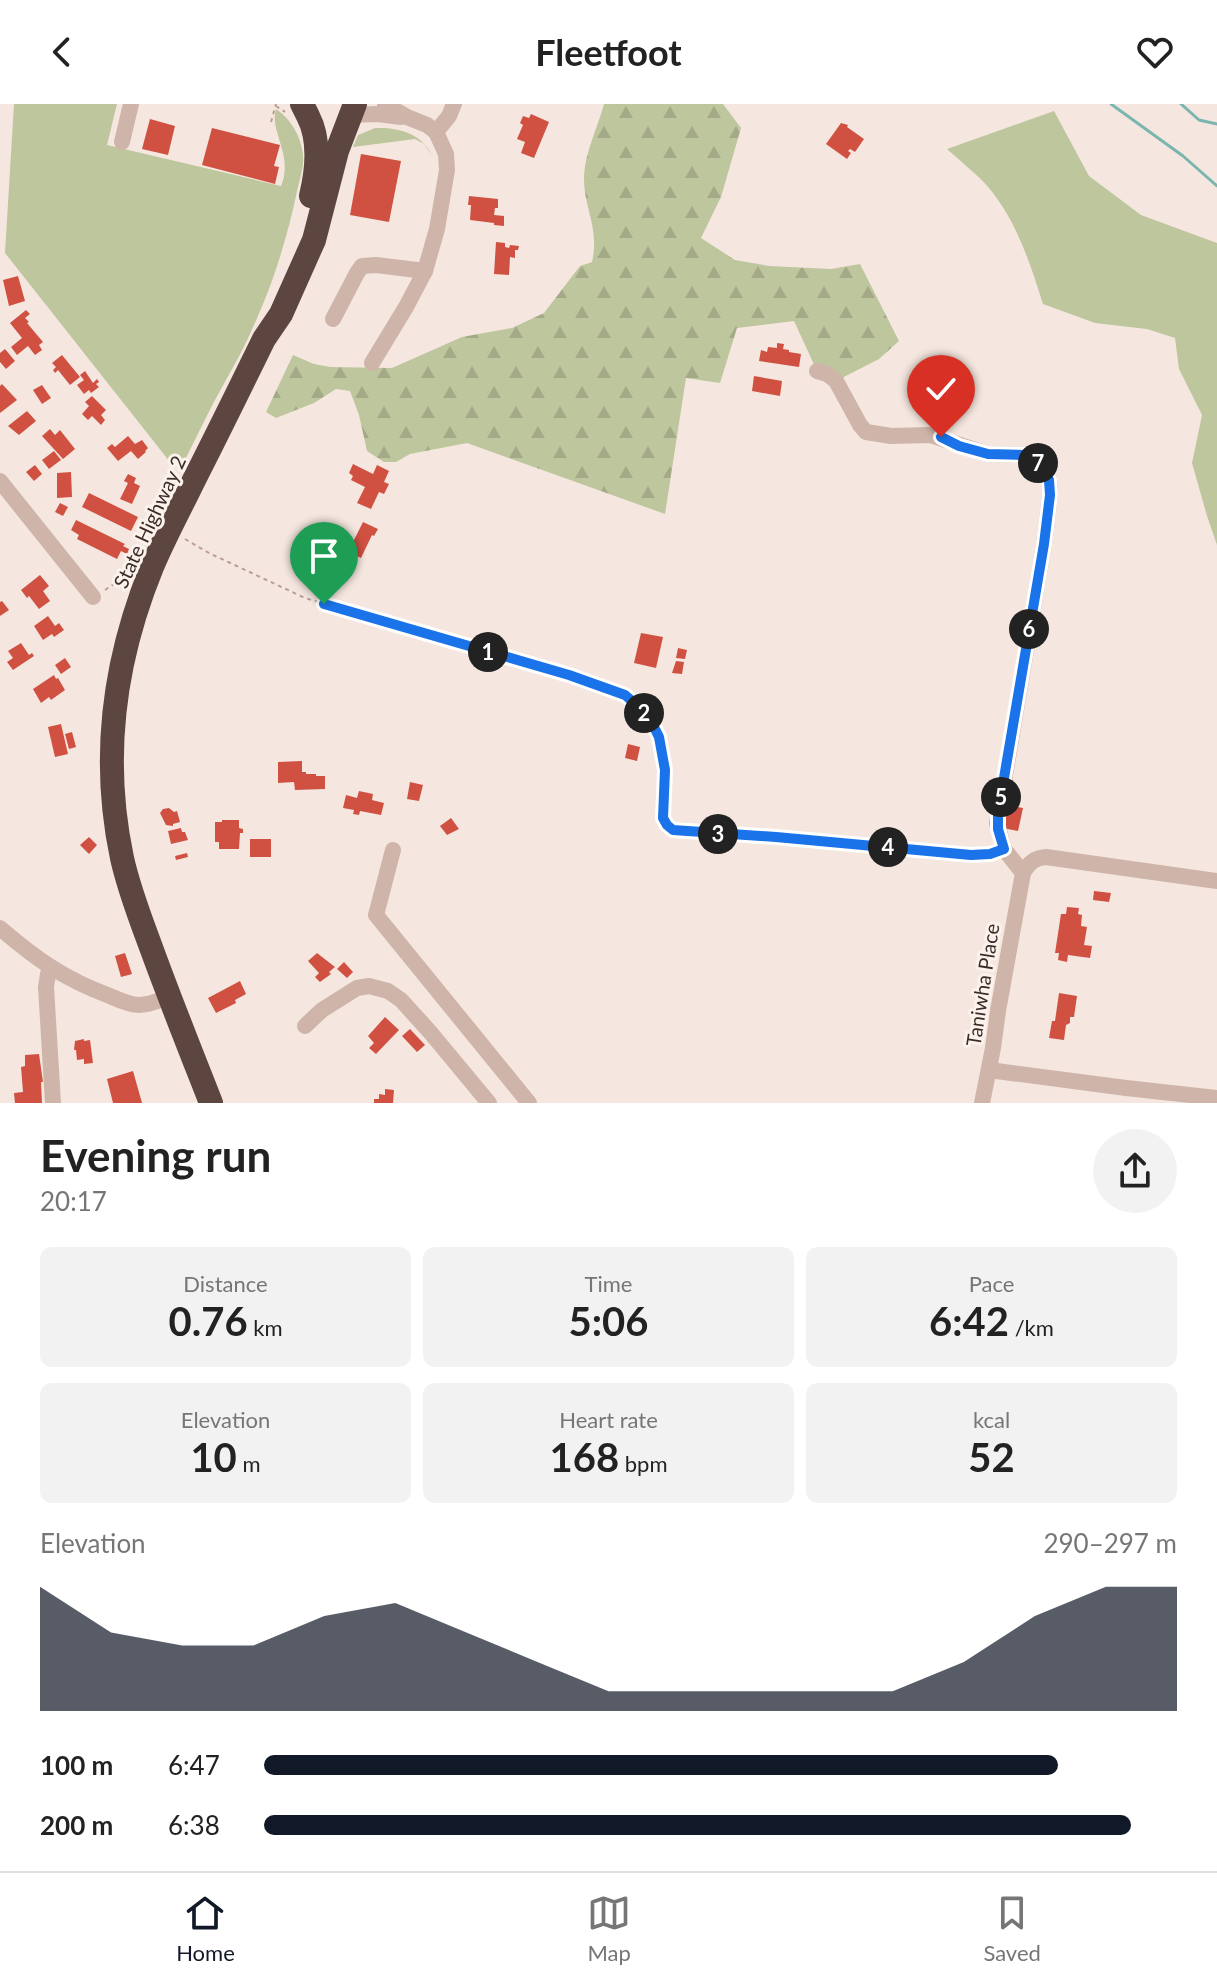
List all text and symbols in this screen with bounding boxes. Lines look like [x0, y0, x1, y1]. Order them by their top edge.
icon: back [40, 30, 84, 74]
text: Fleetfoot [535, 30, 682, 74]
icon: heart [1133, 30, 1177, 74]
pin [907, 355, 975, 437]
icon: check [919, 367, 963, 411]
pin: 7 [1018, 443, 1058, 483]
text: 7 [1032, 449, 1044, 476]
street label: State Highway 2 [108, 451, 190, 592]
pin [290, 522, 358, 604]
icon: arrive [302, 534, 346, 578]
pin: 6 [1009, 609, 1049, 649]
text: 6 [1023, 615, 1035, 642]
pin: 1 [468, 632, 508, 672]
text: 1 [482, 638, 494, 665]
pin: 2 [624, 693, 664, 733]
text: 2 [638, 699, 650, 726]
pin: 5 [981, 777, 1021, 817]
text: 5 [995, 783, 1007, 810]
pin: 3 [698, 814, 738, 854]
text: 3 [712, 820, 724, 847]
pin: 4 [868, 827, 908, 867]
text: 4 [882, 833, 894, 860]
street label: Taniwha Place [960, 922, 1004, 1048]
text: Evening run [40, 1129, 271, 1181]
button: share [1093, 1129, 1177, 1213]
text: 20:17 [40, 1185, 107, 1217]
text: Distance [183, 1270, 268, 1297]
text: Time [585, 1270, 632, 1297]
text: Pace [969, 1270, 1014, 1297]
text: 0.76 [168, 1297, 248, 1345]
text: 5:06 [569, 1297, 648, 1345]
text: 6:42 [929, 1297, 1009, 1345]
text: km [248, 1314, 283, 1341]
text: /km [1009, 1314, 1054, 1341]
text: Elevation [181, 1406, 270, 1433]
text: Heart rate [559, 1406, 658, 1433]
text: kcal [973, 1406, 1010, 1433]
text: 10 [190, 1433, 237, 1481]
text: 168 [550, 1433, 619, 1481]
text: 52 [968, 1433, 1015, 1481]
text: m [237, 1450, 261, 1477]
text: bpm [619, 1450, 668, 1477]
text: Elevation [40, 1527, 146, 1559]
text: 290–297 m [1043, 1527, 1177, 1559]
text: 100 m [40, 1749, 113, 1781]
text: 6:47 [168, 1749, 220, 1781]
text: 200 m [40, 1809, 113, 1841]
text: 6:38 [168, 1809, 220, 1841]
tab: Home [176, 1891, 235, 1966]
tab: Map [587, 1891, 631, 1966]
tab: Saved [983, 1891, 1041, 1966]

